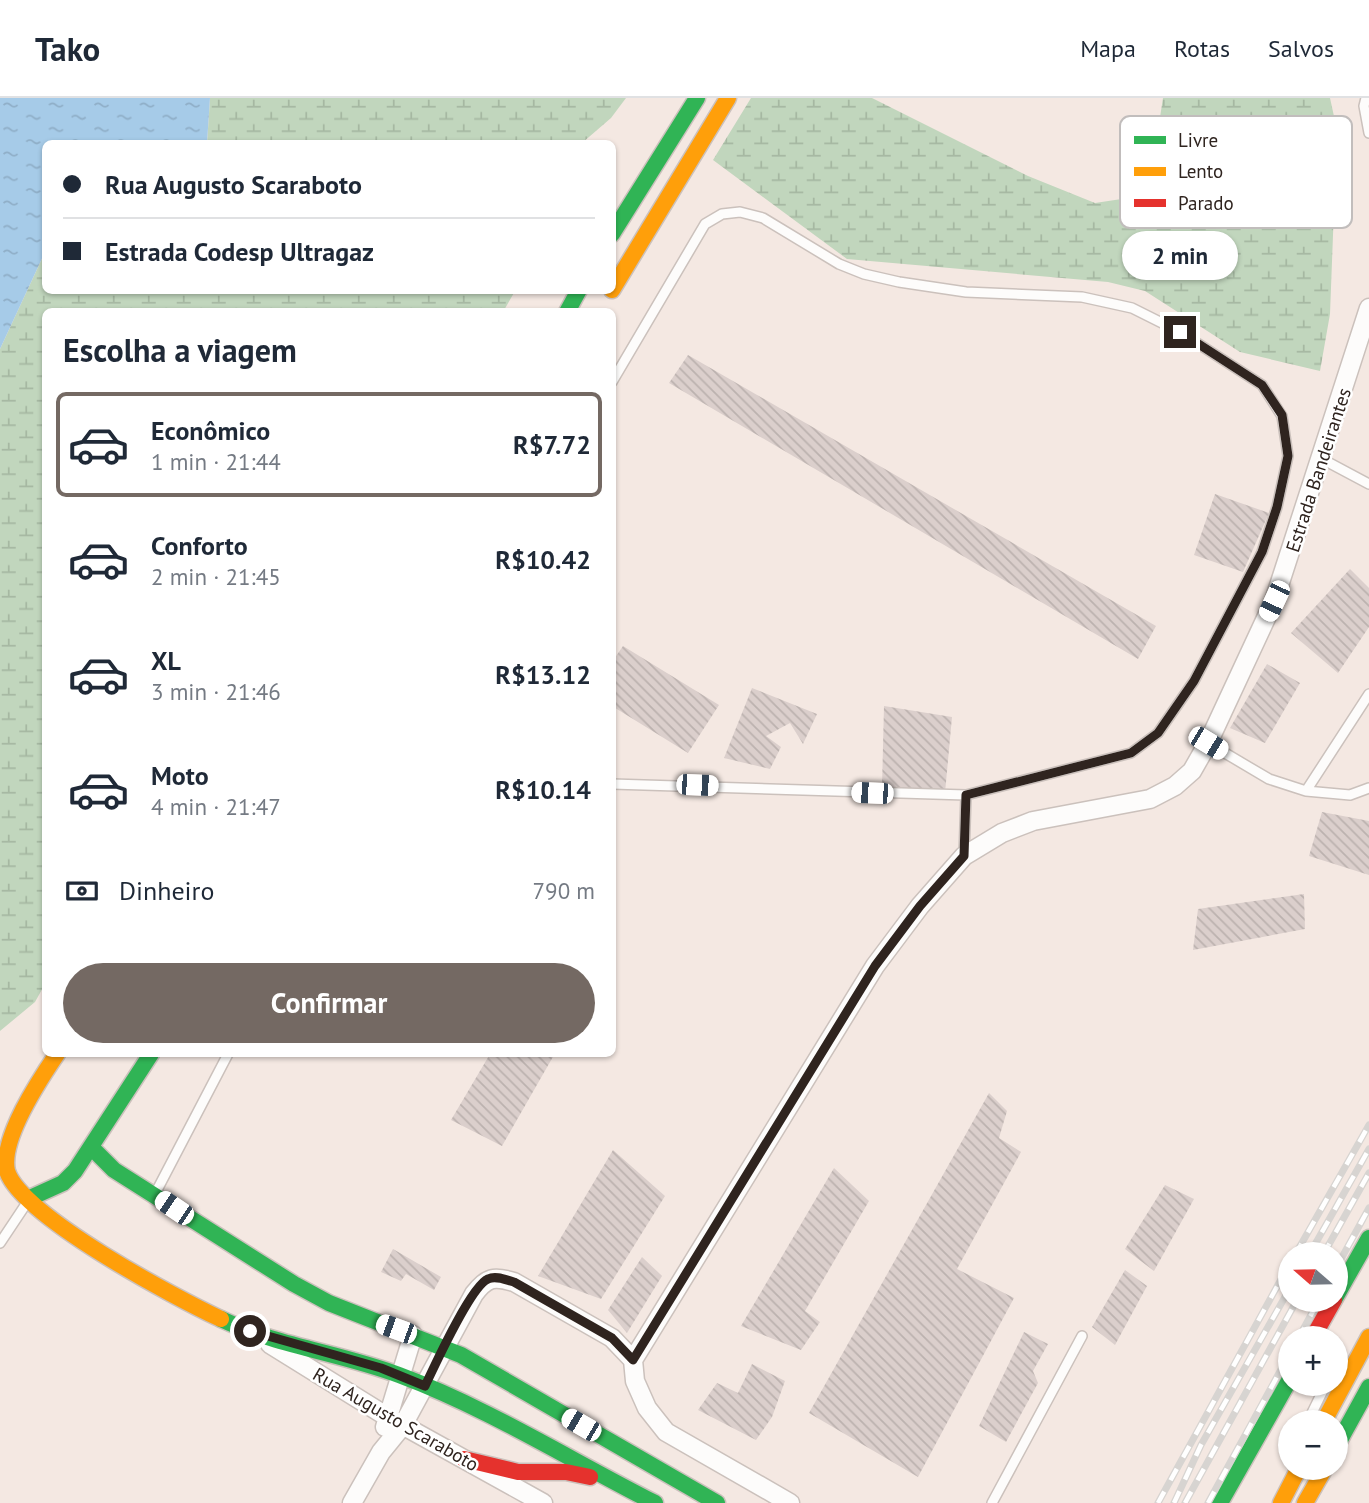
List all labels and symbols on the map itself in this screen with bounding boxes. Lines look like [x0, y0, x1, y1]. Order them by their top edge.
legend [1120, 116, 1352, 228]
text: Livre [1178, 128, 1218, 152]
text: Lento [1178, 159, 1223, 183]
text: Parado [1178, 191, 1234, 215]
callout: 2 min [1122, 230, 1238, 280]
route end [1164, 316, 1196, 348]
street label: Estrada Bandeirantes [1280, 385, 1356, 555]
car [1256, 578, 1293, 624]
car [1185, 723, 1232, 763]
car [676, 774, 719, 796]
car [851, 782, 894, 804]
car [151, 1188, 198, 1228]
north arrow [1278, 1242, 1348, 1312]
car [373, 1312, 420, 1346]
route start [234, 1315, 266, 1347]
street label: Rua Augusto Scaraboto [309, 1362, 483, 1476]
car [558, 1405, 605, 1445]

